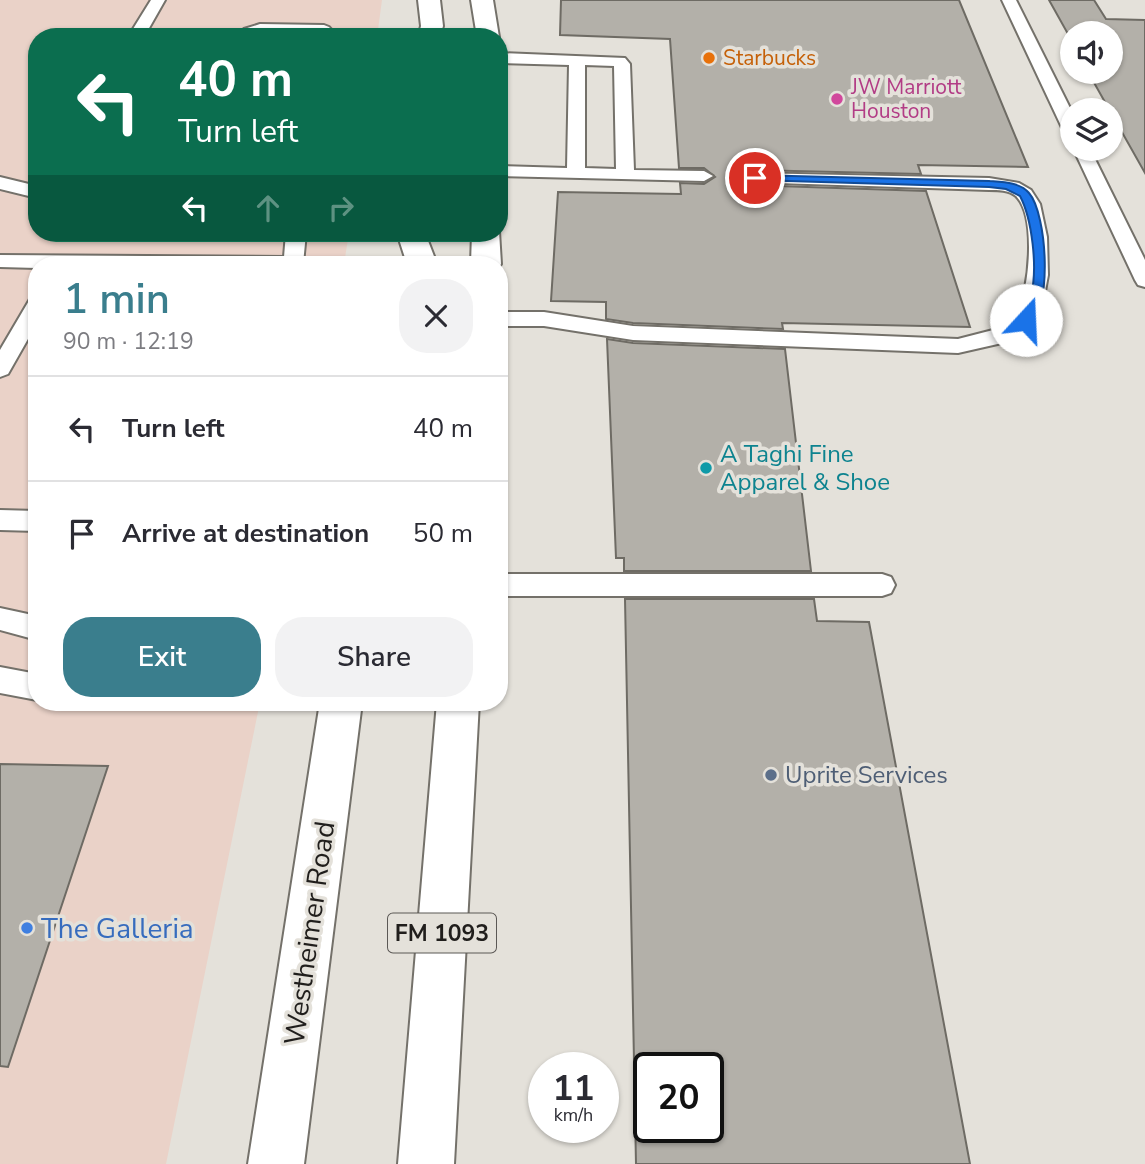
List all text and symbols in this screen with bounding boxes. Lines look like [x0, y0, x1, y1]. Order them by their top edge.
map controls [1060, 21, 1123, 161]
button: sound [1060, 21, 1123, 84]
place label: Starbucks [723, 44, 816, 72]
text: 40 m [178, 46, 293, 113]
marker: Starbucks [701, 50, 717, 66]
icon: left [63, 56, 154, 147]
place label: JW Marriott Houston [850, 73, 962, 125]
marker: JW Marriott Houston [829, 91, 845, 107]
button: layers [1060, 98, 1123, 161]
text: Turn left [178, 110, 298, 153]
pin [725, 148, 785, 208]
icon: arrive [736, 159, 774, 197]
icon: left [176, 189, 214, 227]
icon: ahead [249, 189, 287, 227]
icon: right [322, 189, 360, 227]
text: 1 min [63, 271, 170, 328]
button: close [399, 279, 473, 353]
position arrow [989, 283, 1063, 357]
text: 90 m · 12:19 [63, 326, 194, 357]
icon: left [63, 410, 101, 448]
text: Turn left [122, 411, 225, 446]
text: 40 m [413, 411, 473, 446]
place label: A Taghi Fine Apparel & Shoe [720, 438, 890, 498]
marker: A Taghi Fine Apparel & Shoe [698, 460, 714, 476]
icon: arrive [63, 515, 101, 553]
text: Arrive at destination [122, 516, 369, 551]
text: 50 m [413, 516, 473, 551]
button: Exit [63, 617, 261, 697]
button: Share [275, 617, 473, 697]
place label: Uprite Services [785, 759, 948, 791]
marker: Uprite Services [763, 767, 779, 783]
street label: Westheimer Road [275, 819, 345, 1048]
place label: The Galleria [41, 910, 194, 948]
road number: FM 1093 [388, 914, 496, 952]
marker: The Galleria [19, 920, 35, 936]
speed limit sign: 20 [633, 1052, 724, 1143]
text: 11 [552, 1065, 595, 1112]
text: km/h [554, 1103, 593, 1127]

